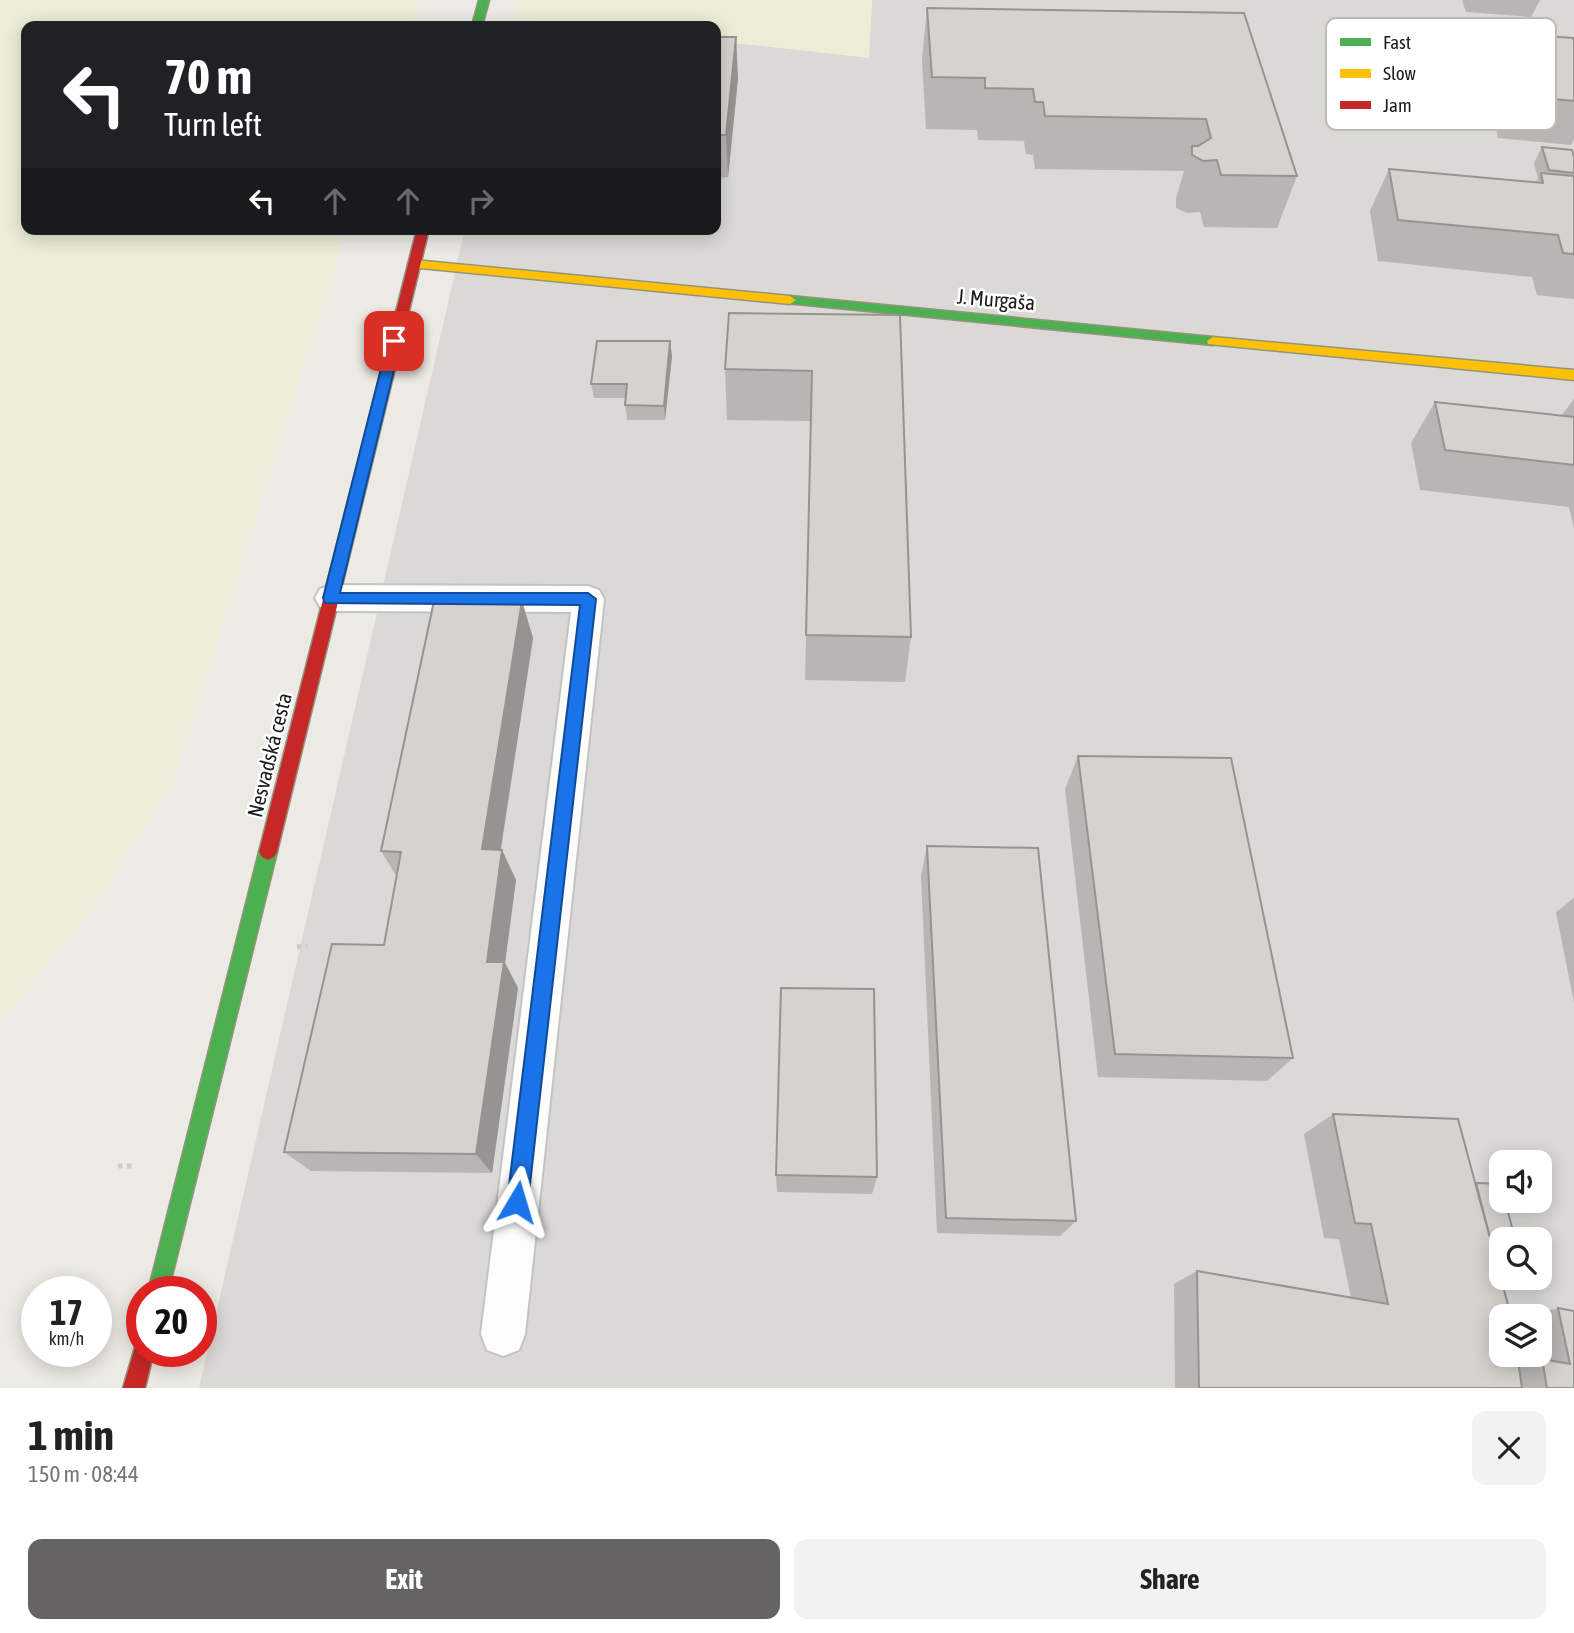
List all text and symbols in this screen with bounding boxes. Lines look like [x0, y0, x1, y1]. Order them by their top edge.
legend [1326, 18, 1556, 130]
text: Fast [1383, 31, 1411, 53]
text: 70 m [164, 48, 252, 104]
icon: left [49, 49, 140, 140]
text: Slow [1383, 62, 1417, 84]
text: Jam [1383, 94, 1412, 116]
text: Turn left [164, 106, 262, 143]
icon: left [243, 182, 281, 220]
icon: ahead [316, 182, 354, 220]
icon: ahead [389, 182, 427, 220]
icon: right [462, 182, 500, 220]
street label: J. Murgaša [956, 284, 1036, 314]
pin [364, 311, 424, 371]
icon: arrive [375, 322, 413, 360]
street label: Nesvadská cesta [242, 690, 296, 819]
map controls [1489, 1150, 1552, 1367]
button: sound [1489, 1150, 1552, 1213]
position arrow [480, 1165, 554, 1239]
button: search [1489, 1227, 1552, 1290]
speed limit sign: 20 [126, 1276, 217, 1367]
text: 17 [50, 1292, 83, 1332]
button: layers [1489, 1304, 1552, 1367]
text: km/h [49, 1328, 84, 1349]
text: 1 min [28, 1411, 114, 1459]
button: close [1472, 1411, 1546, 1485]
text: 150 m · 08:44 [28, 1461, 139, 1487]
button: Exit [28, 1539, 780, 1619]
button: Share [794, 1539, 1546, 1619]

